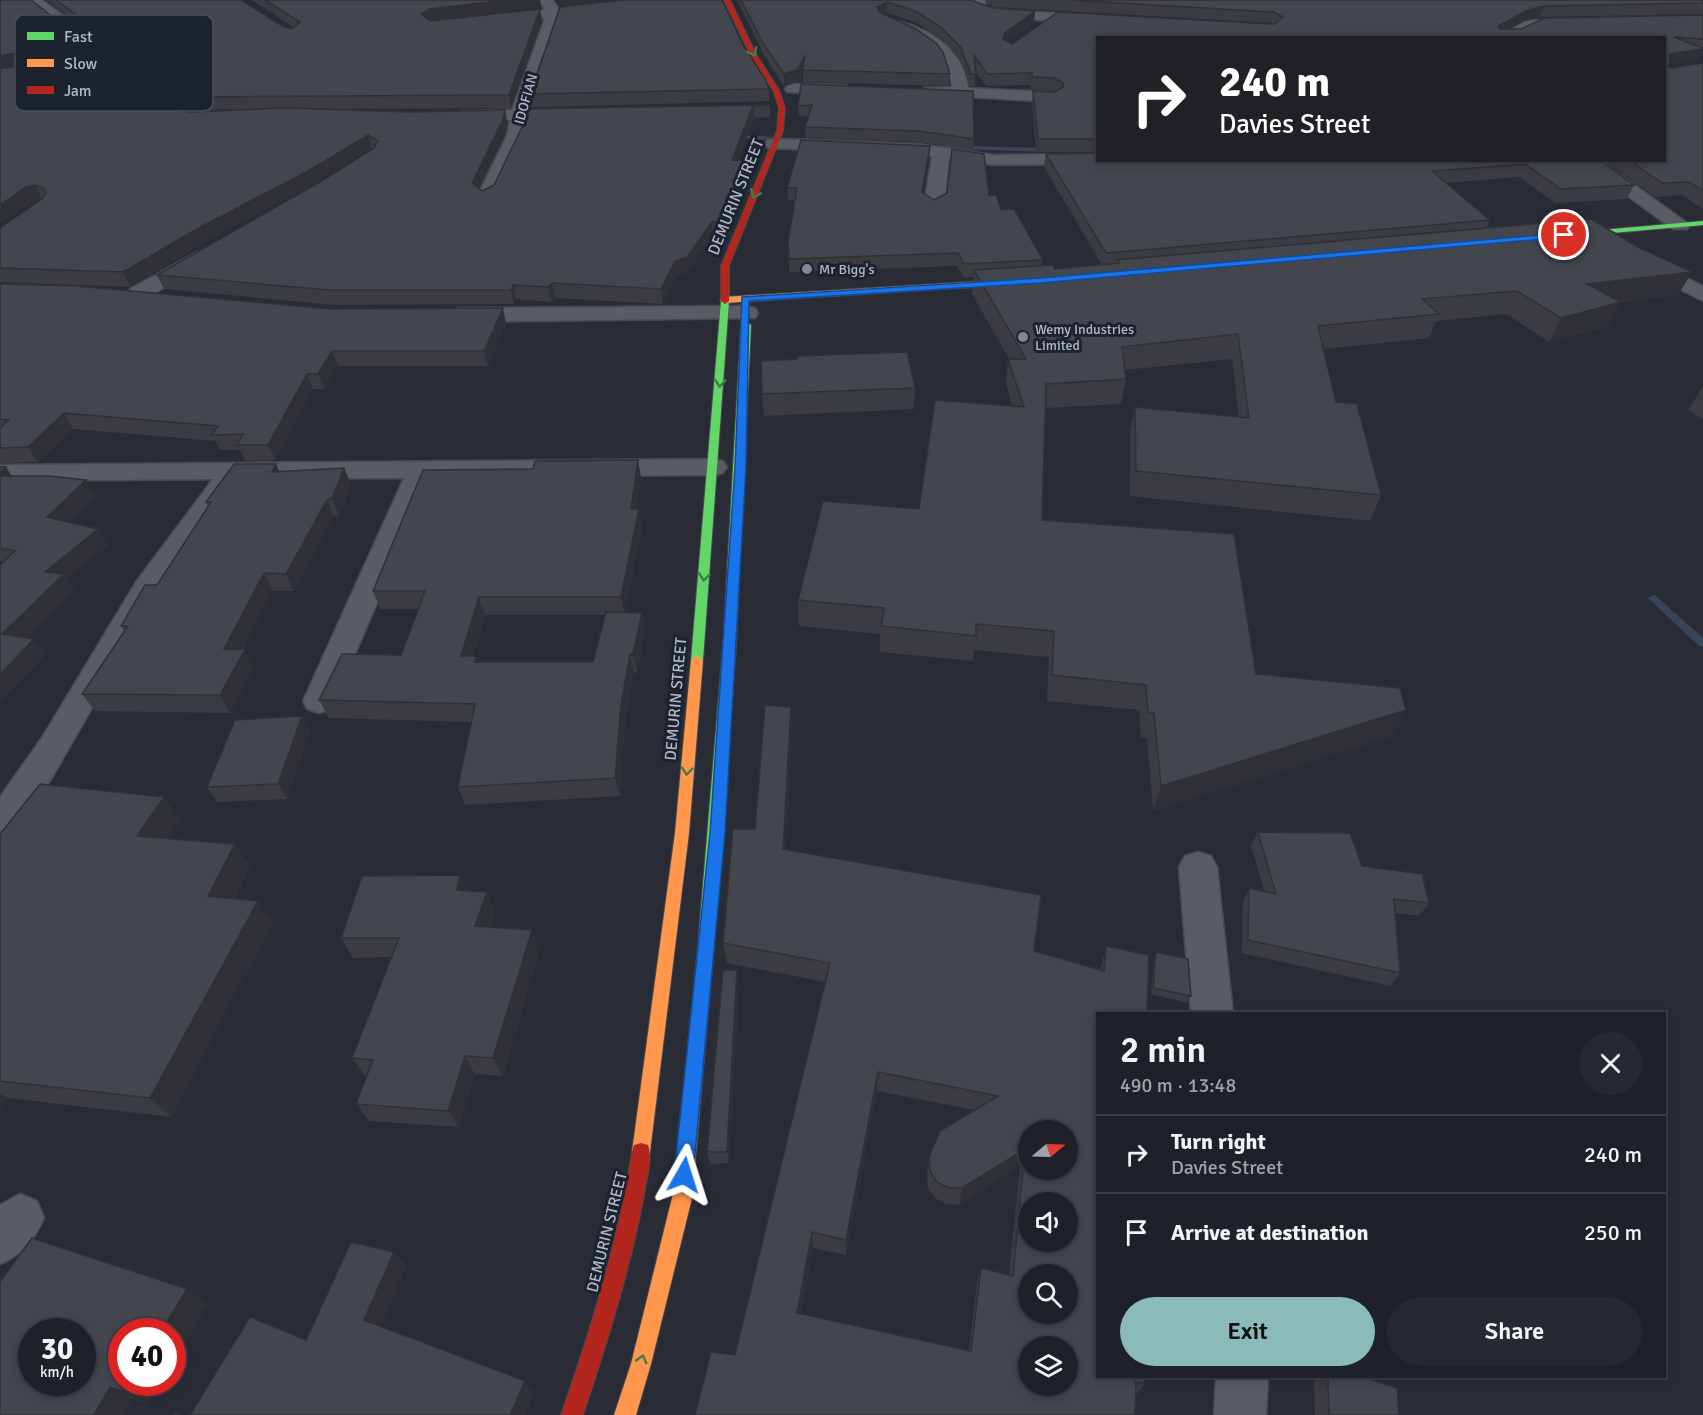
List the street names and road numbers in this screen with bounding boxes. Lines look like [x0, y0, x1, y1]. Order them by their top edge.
street label: IDOFIAN [511, 72, 541, 126]
street label: DEMURIN STREET [704, 136, 768, 258]
street label: DEMURIN STREET [661, 636, 691, 761]
street label: DEMURIN STREET [582, 1169, 632, 1294]

